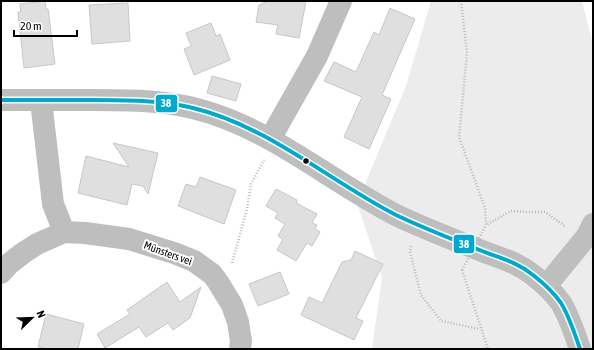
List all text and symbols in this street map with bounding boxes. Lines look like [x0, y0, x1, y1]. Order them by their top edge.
scale bar [14, 12, 77, 38]
text: 20 m [20, 19, 42, 33]
line badge: 38 [155, 94, 178, 113]
text: 38 [161, 97, 171, 109]
unlabelled marker [301, 156, 311, 166]
line badge: 38 [453, 234, 475, 254]
text: 38 [459, 238, 469, 250]
street label: Münsters vei [142, 239, 194, 267]
north arrow [12, 298, 52, 338]
text: N [34, 309, 48, 319]

